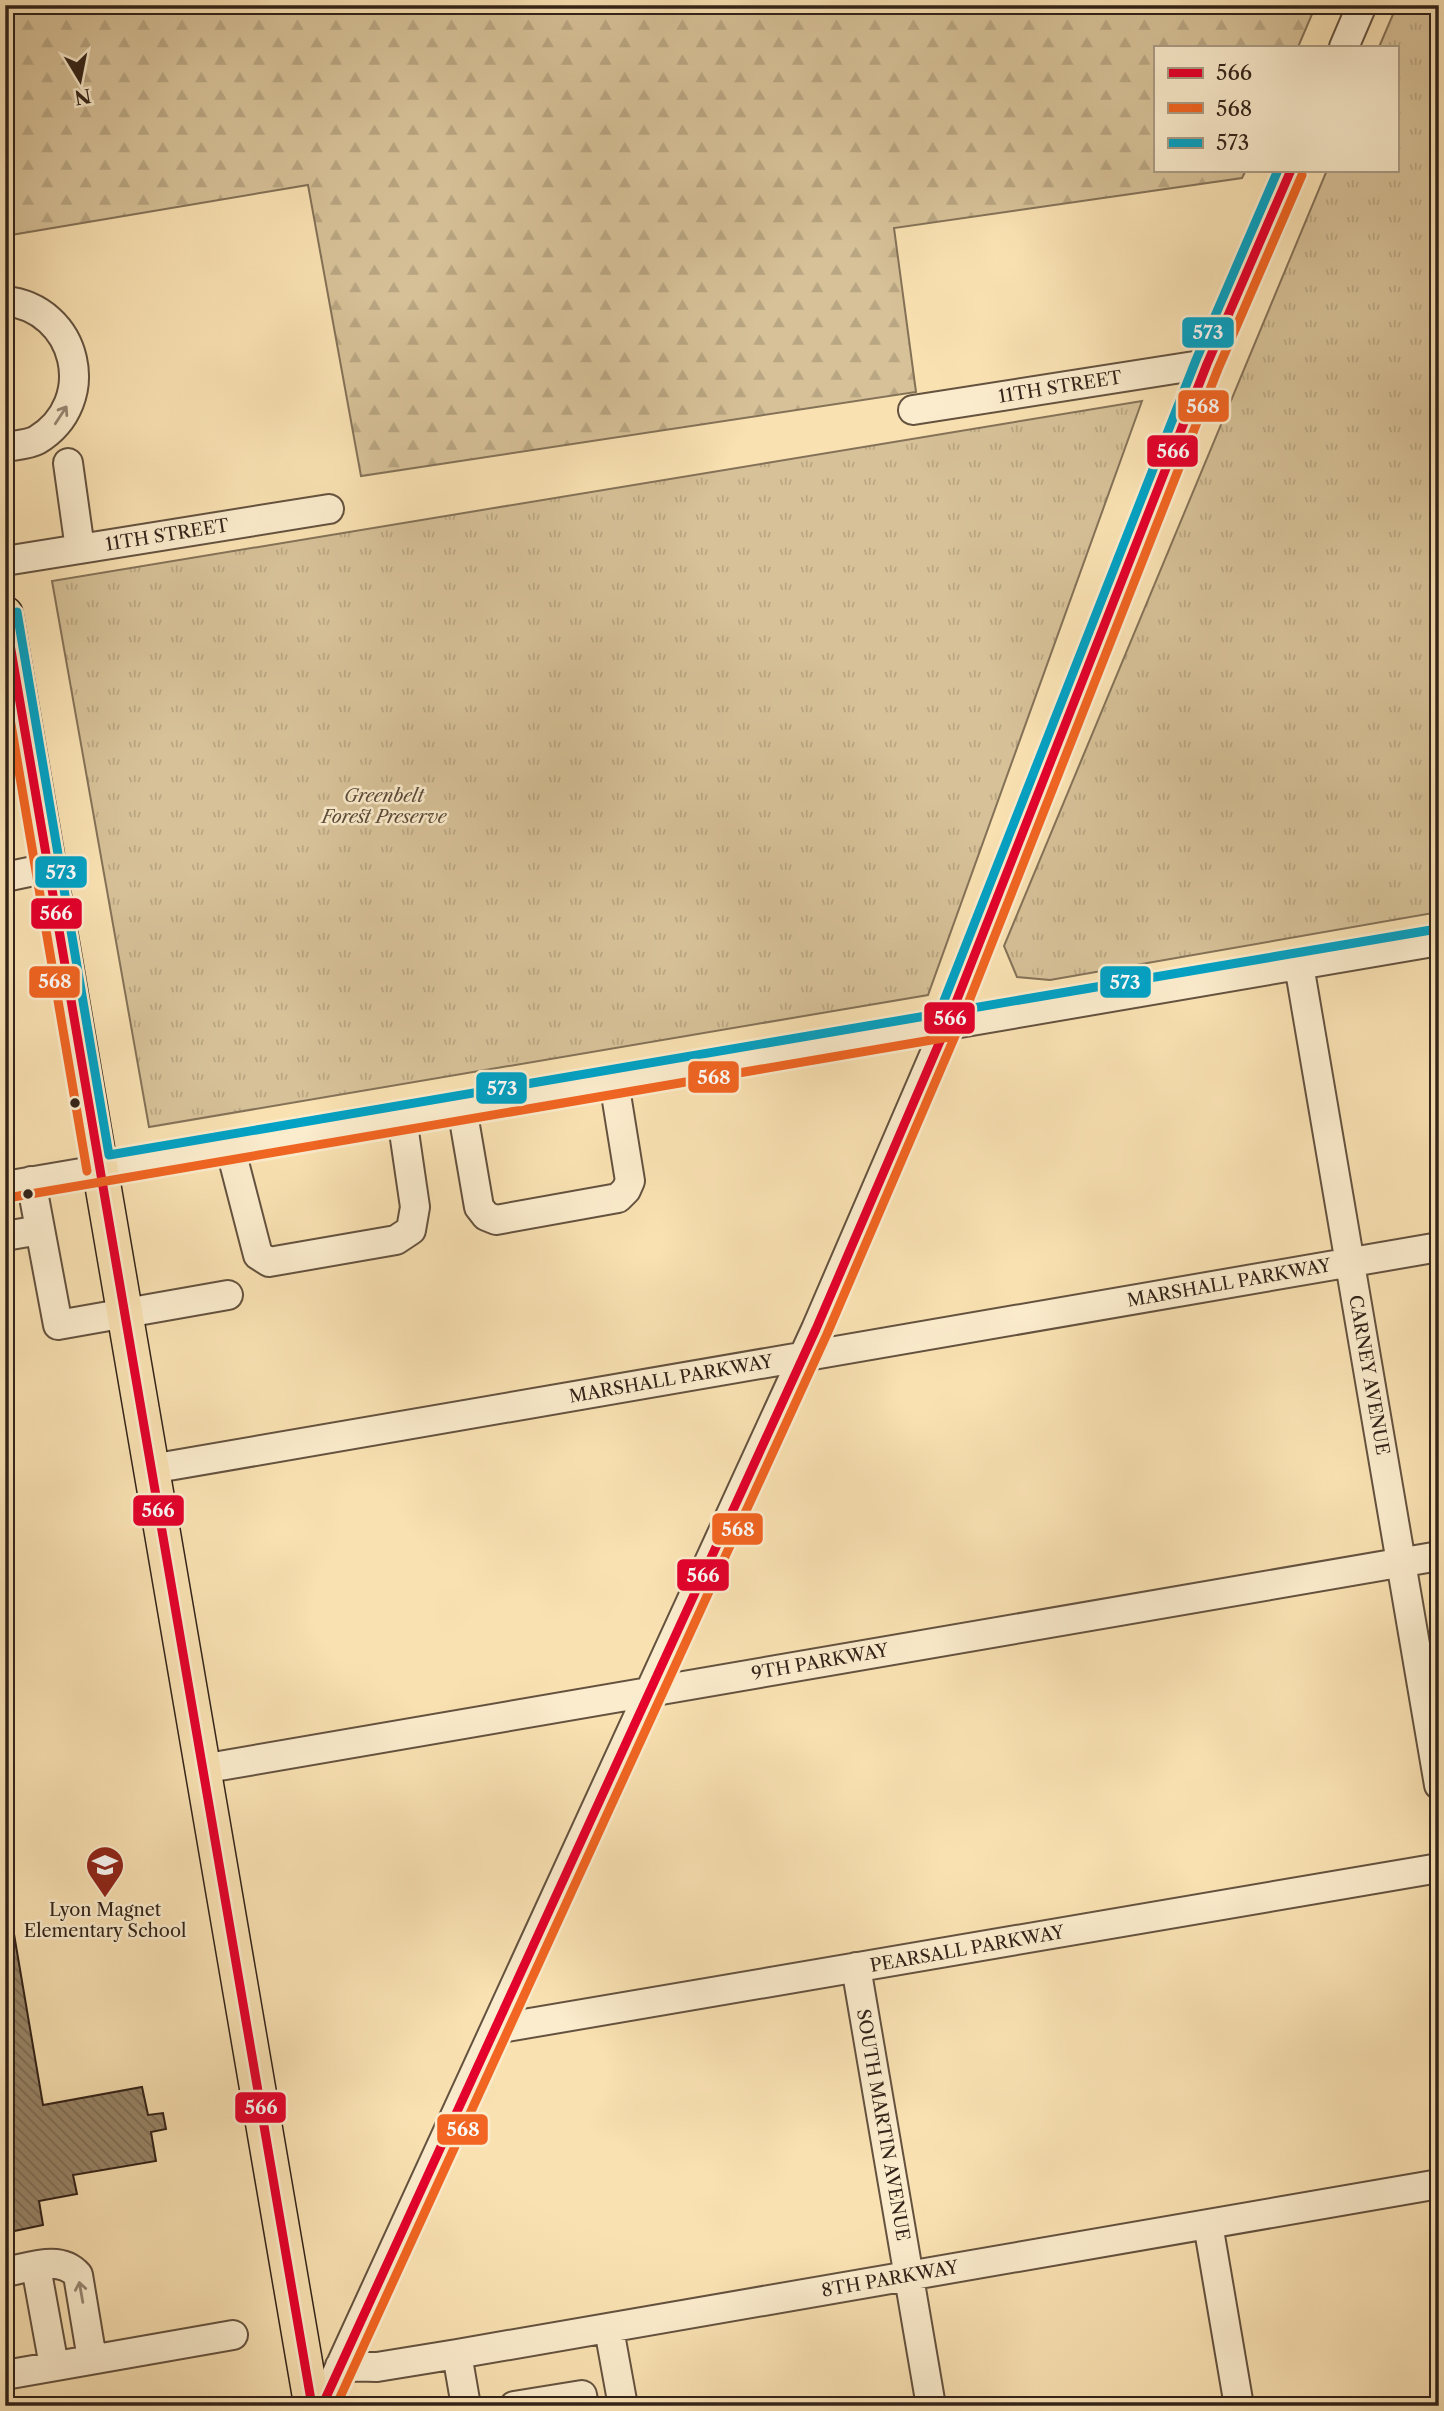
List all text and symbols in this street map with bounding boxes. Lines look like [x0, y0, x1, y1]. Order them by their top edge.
north arrow [46, 46, 116, 116]
legend [1154, 46, 1398, 172]
text: 566 [1216, 60, 1252, 85]
text: N [73, 83, 93, 109]
text: 568 [1216, 96, 1252, 121]
text: 573 [1216, 130, 1249, 155]
line badge: 573 [1181, 316, 1235, 349]
text: 573 [1192, 321, 1224, 344]
street label: 11TH STREET [997, 366, 1124, 408]
line badge: 568 [1177, 389, 1230, 423]
text: 568 [1186, 395, 1220, 418]
one-way arrow [54, 405, 68, 425]
line badge: 566 [1146, 434, 1199, 468]
text: 566 [1156, 440, 1190, 463]
street label: 11TH STREET [104, 514, 231, 556]
park label: Greenbelt Forest Preserve [320, 785, 448, 828]
line badge: 573 [34, 855, 88, 889]
text: 573 [45, 861, 77, 884]
line badge: 566 [30, 897, 83, 930]
text: 566 [39, 902, 73, 925]
line badge: 568 [28, 965, 81, 999]
line badge: 573 [1099, 965, 1152, 999]
text: 568 [38, 970, 72, 993]
text: 573 [1109, 971, 1141, 994]
line badge: 566 [923, 1001, 976, 1035]
text: 566 [933, 1007, 967, 1030]
line badge: 568 [687, 1060, 740, 1094]
text: 568 [697, 1066, 731, 1089]
line badge: 573 [475, 1071, 528, 1105]
text: 573 [486, 1077, 518, 1100]
unlabelled marker [68, 1096, 82, 1110]
unlabelled marker [21, 1187, 35, 1201]
street label: MARSHALL PARKWAY [1125, 1254, 1334, 1312]
street label: CARNEY AVENUE [1344, 1293, 1394, 1457]
street label: MARSHALL PARKWAY [567, 1350, 776, 1408]
line badge: 566 [132, 1494, 185, 1527]
text: 566 [141, 1499, 175, 1522]
line badge: 568 [711, 1512, 764, 1546]
text: 568 [721, 1518, 755, 1541]
line badge: 566 [676, 1558, 730, 1592]
text: 566 [686, 1564, 720, 1587]
street label: 9TH PARKWAY [750, 1639, 891, 1685]
school or university icon: Lyon Magnet Elementary School [84, 1844, 126, 1899]
place label: Lyon Magnet Elementary School [24, 1899, 186, 1942]
street label: PEARSALL PARKWAY [868, 1921, 1067, 1977]
street label: SOUTH MARTIN AVENUE [852, 2007, 914, 2243]
line badge: 566 [234, 2091, 287, 2124]
text: 566 [244, 2096, 278, 2119]
line badge: 568 [436, 2113, 489, 2146]
text: 568 [446, 2118, 480, 2141]
street label: 8TH PARKWAY [820, 2256, 962, 2302]
one-way arrow [74, 2281, 87, 2304]

